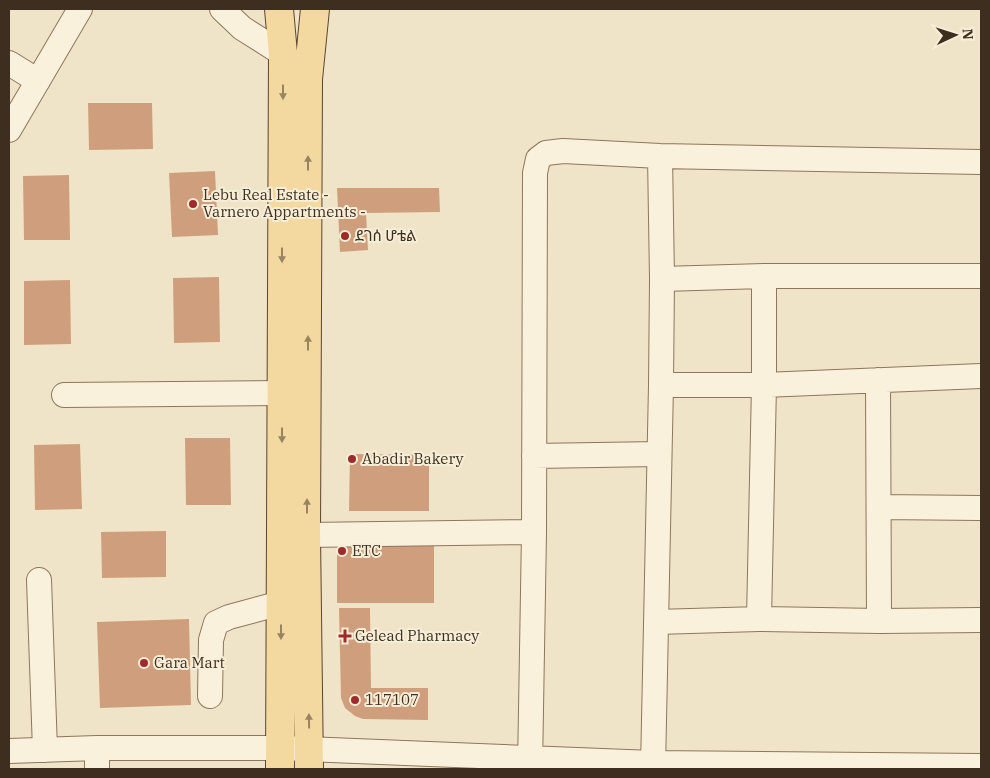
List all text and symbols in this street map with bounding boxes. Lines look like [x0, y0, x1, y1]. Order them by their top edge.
north arrow [930, 10, 980, 60]
text: N [959, 28, 977, 40]
one-way arrow [279, 85, 287, 101]
one-way arrow [304, 155, 312, 171]
place label: Lebu Real Estate - Varnero Appartments - [203, 185, 366, 221]
marker: Lebu Real Estate - Varnero Appartments - [187, 198, 199, 210]
place label: ደገሰ ሆቴል [355, 226, 416, 245]
marker: ደገሰ ሆቴል [339, 230, 351, 242]
one-way arrow [278, 247, 286, 263]
one-way arrow [304, 335, 312, 351]
one-way arrow [278, 427, 286, 443]
place label: Abadir Bakery [362, 449, 464, 468]
marker: Abadir Bakery [346, 453, 358, 465]
one-way arrow [303, 497, 311, 513]
place label: ETC [352, 541, 381, 560]
marker: ETC [336, 545, 348, 557]
one-way arrow [277, 625, 285, 641]
place label: Gelead Pharmacy [355, 626, 479, 645]
marker: Gelead Pharmacy [339, 630, 351, 642]
place label: Gara Mart [154, 653, 225, 672]
marker: Gara Mart [138, 657, 150, 669]
place label: 117107 [365, 690, 419, 709]
marker: 117107 [349, 694, 361, 706]
one-way arrow [305, 712, 313, 728]

